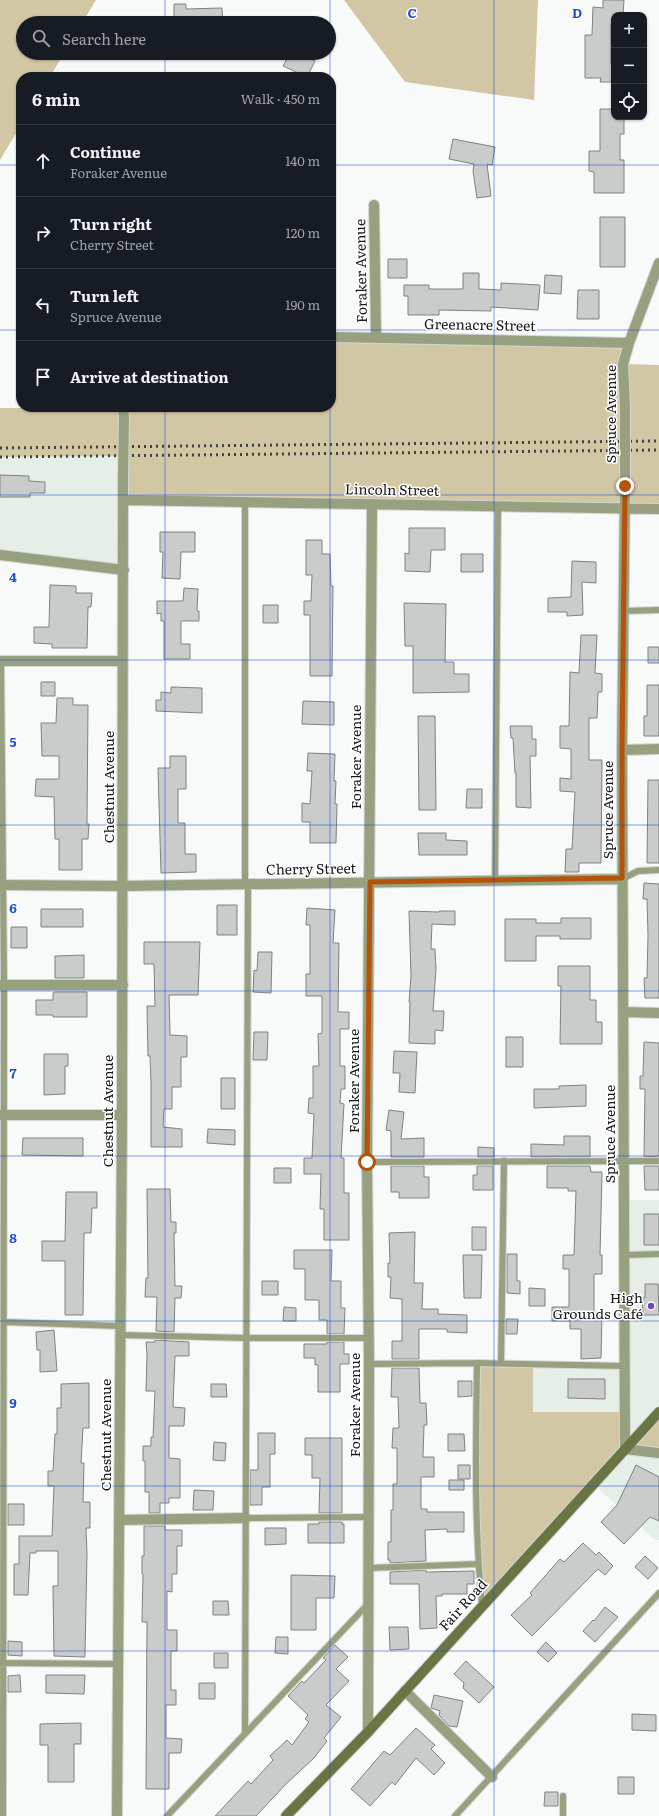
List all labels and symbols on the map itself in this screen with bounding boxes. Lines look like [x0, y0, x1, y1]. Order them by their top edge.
text: C [407, 3, 417, 22]
text: D [572, 3, 582, 22]
street label: Foraker Avenue [349, 219, 371, 323]
street label: Greenacre Street [424, 313, 536, 335]
street label: Spruce Avenue [600, 365, 620, 463]
route end [616, 477, 634, 495]
street label: Lincoln Street [345, 478, 440, 500]
text: 4 [9, 567, 17, 586]
street label: Foraker Avenue [345, 705, 365, 809]
street label: Chestnut Avenue [98, 731, 118, 843]
text: 5 [9, 732, 17, 751]
street label: Spruce Avenue [597, 761, 617, 859]
street label: Cherry Street [266, 857, 357, 879]
text: 6 [9, 898, 17, 917]
street label: Foraker Avenue [343, 1029, 363, 1133]
street label: Chestnut Avenue [97, 1055, 117, 1167]
text: 7 [9, 1063, 17, 1082]
street label: Spruce Avenue [599, 1085, 619, 1183]
route start [358, 1153, 376, 1171]
text: 8 [9, 1228, 17, 1247]
place label: High Grounds Café [552, 1287, 643, 1323]
marker: High Grounds Café [646, 1301, 656, 1311]
street label: Foraker Avenue [344, 1353, 364, 1457]
street label: Chestnut Avenue [95, 1379, 115, 1491]
text: 9 [9, 1393, 17, 1412]
street label: Fair Road [434, 1574, 491, 1635]

